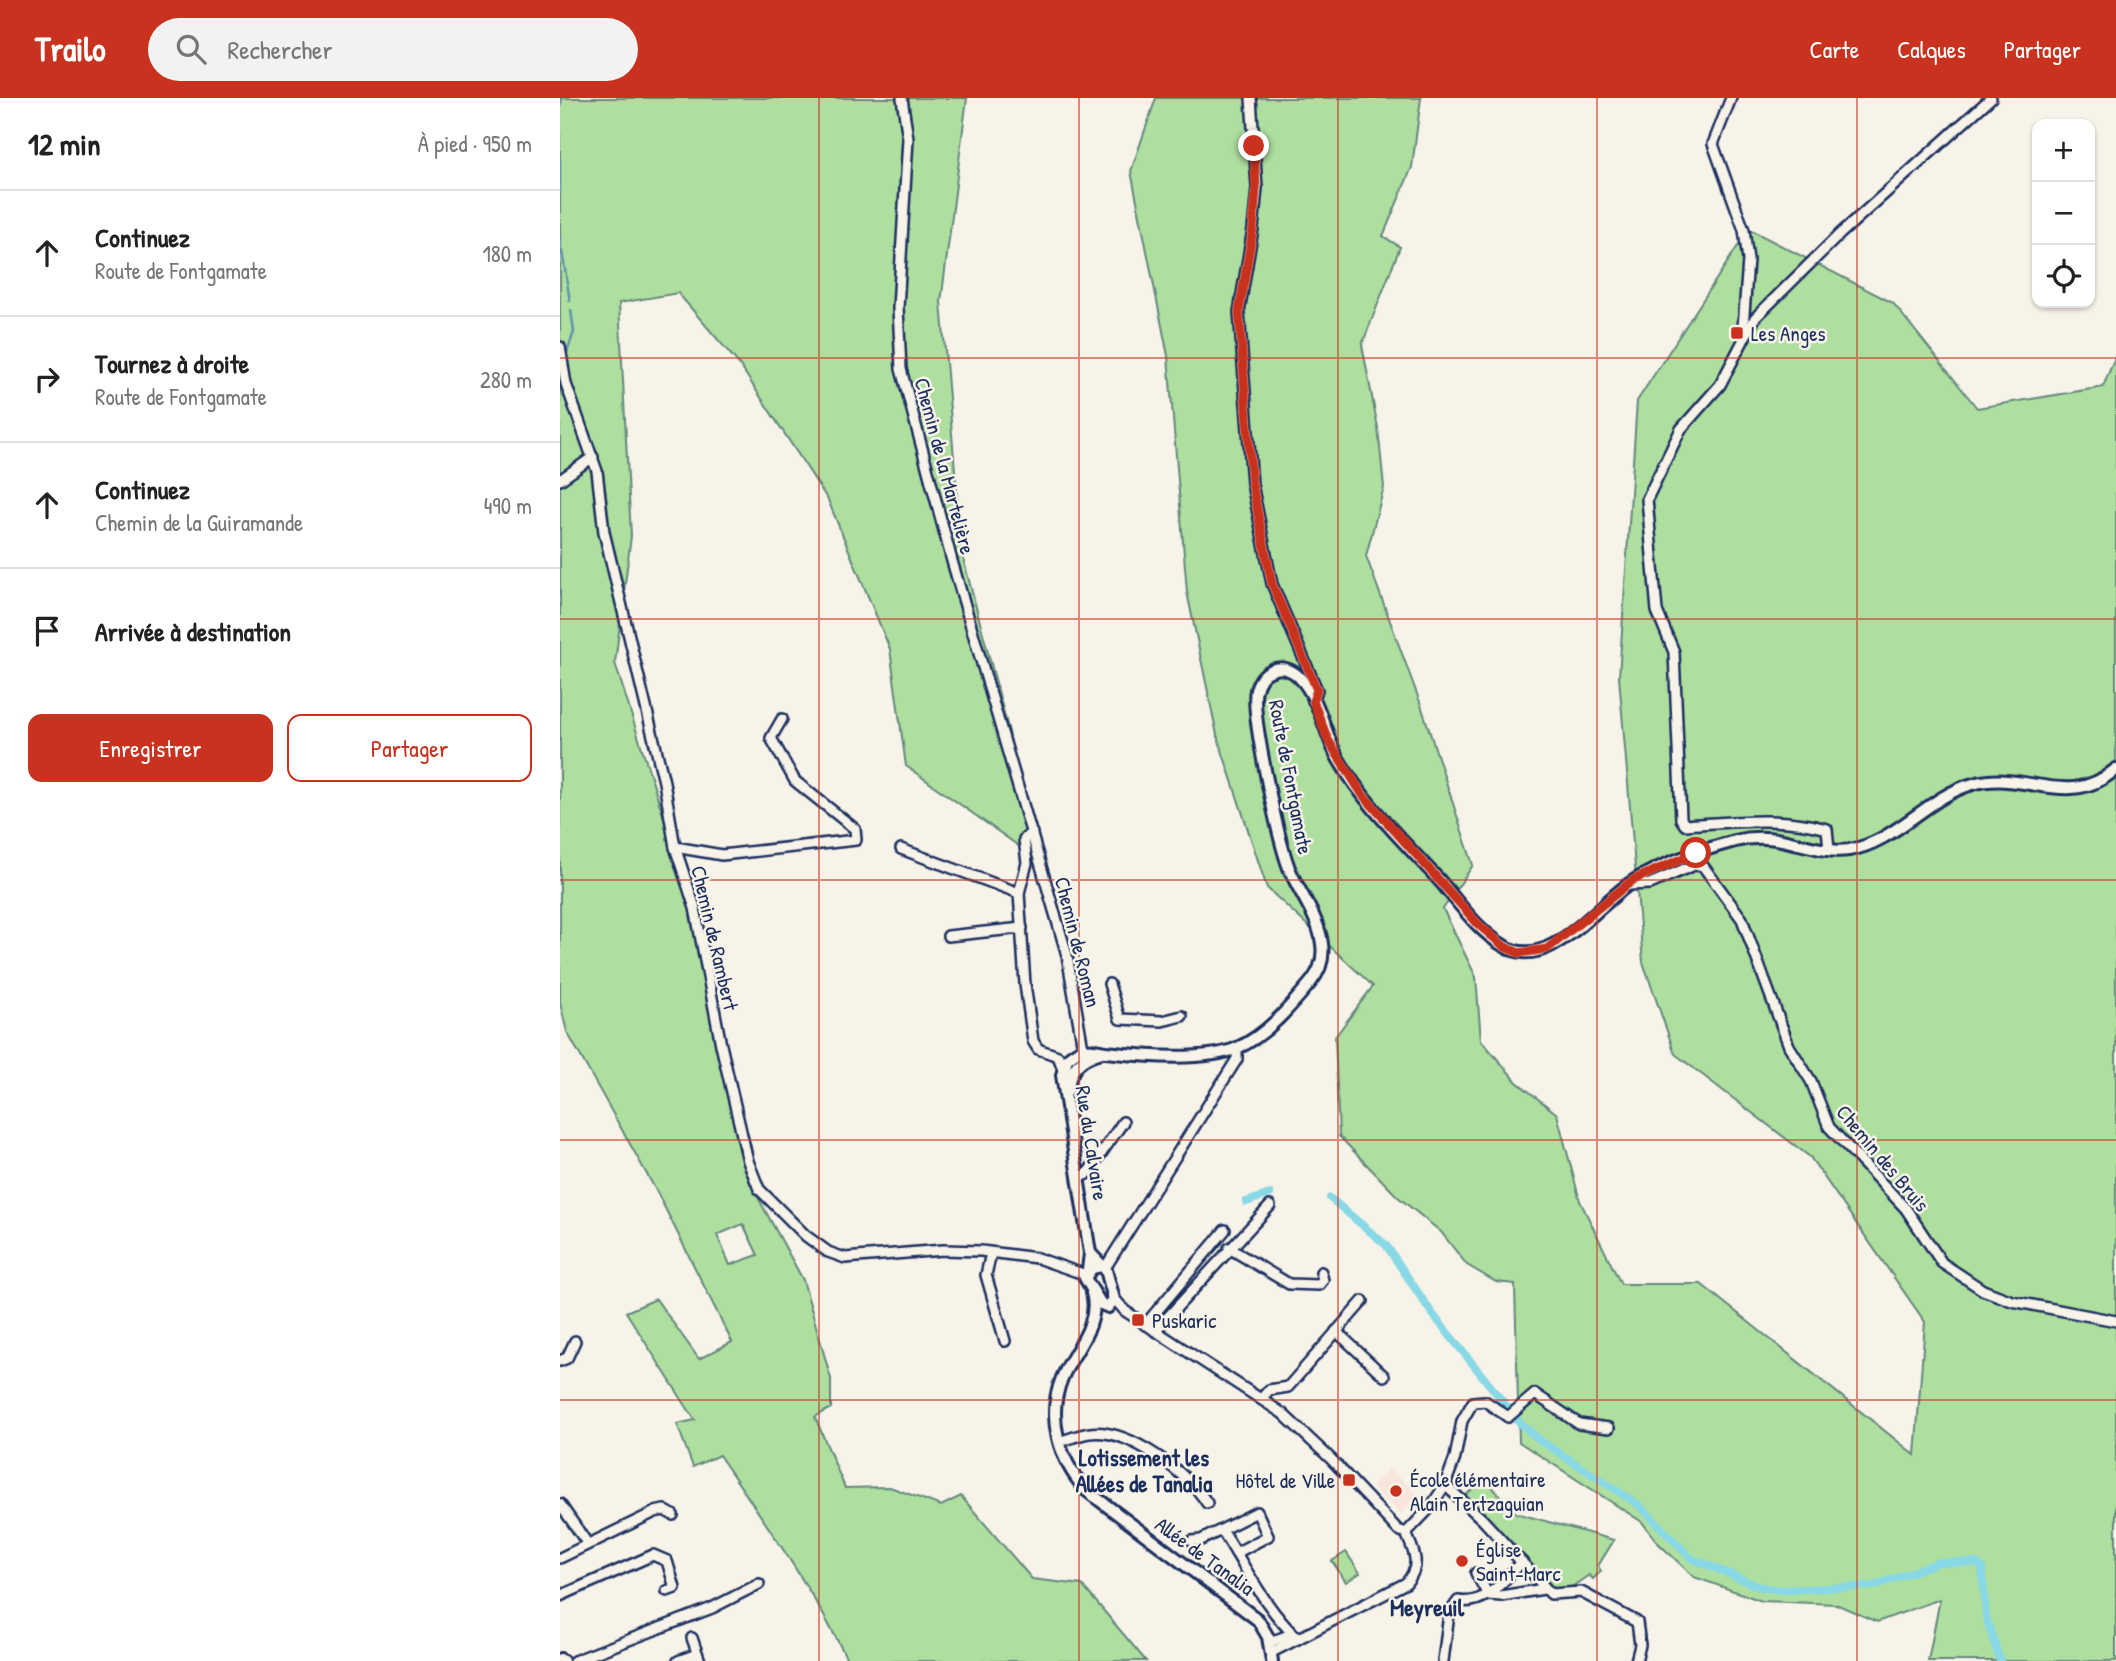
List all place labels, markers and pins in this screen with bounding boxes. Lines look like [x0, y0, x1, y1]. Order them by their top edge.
place label: Les Anges [1751, 319, 1826, 348]
marker: Les Anges [1729, 325, 1745, 341]
place label: Puskaric [1152, 1306, 1217, 1335]
marker: Puskaric [1130, 1312, 1146, 1328]
place label: École élémentaire Alain Tertzaguian [1410, 1465, 1546, 1518]
place label: Hôtel de Ville [1235, 1466, 1335, 1495]
marker: Hôtel de Ville [1341, 1472, 1357, 1488]
marker: École élémentaire Alain Tertzaguian [1388, 1483, 1404, 1499]
place label: Église Saint-Marc [1476, 1535, 1562, 1588]
marker: Église Saint-Marc [1454, 1553, 1470, 1569]

